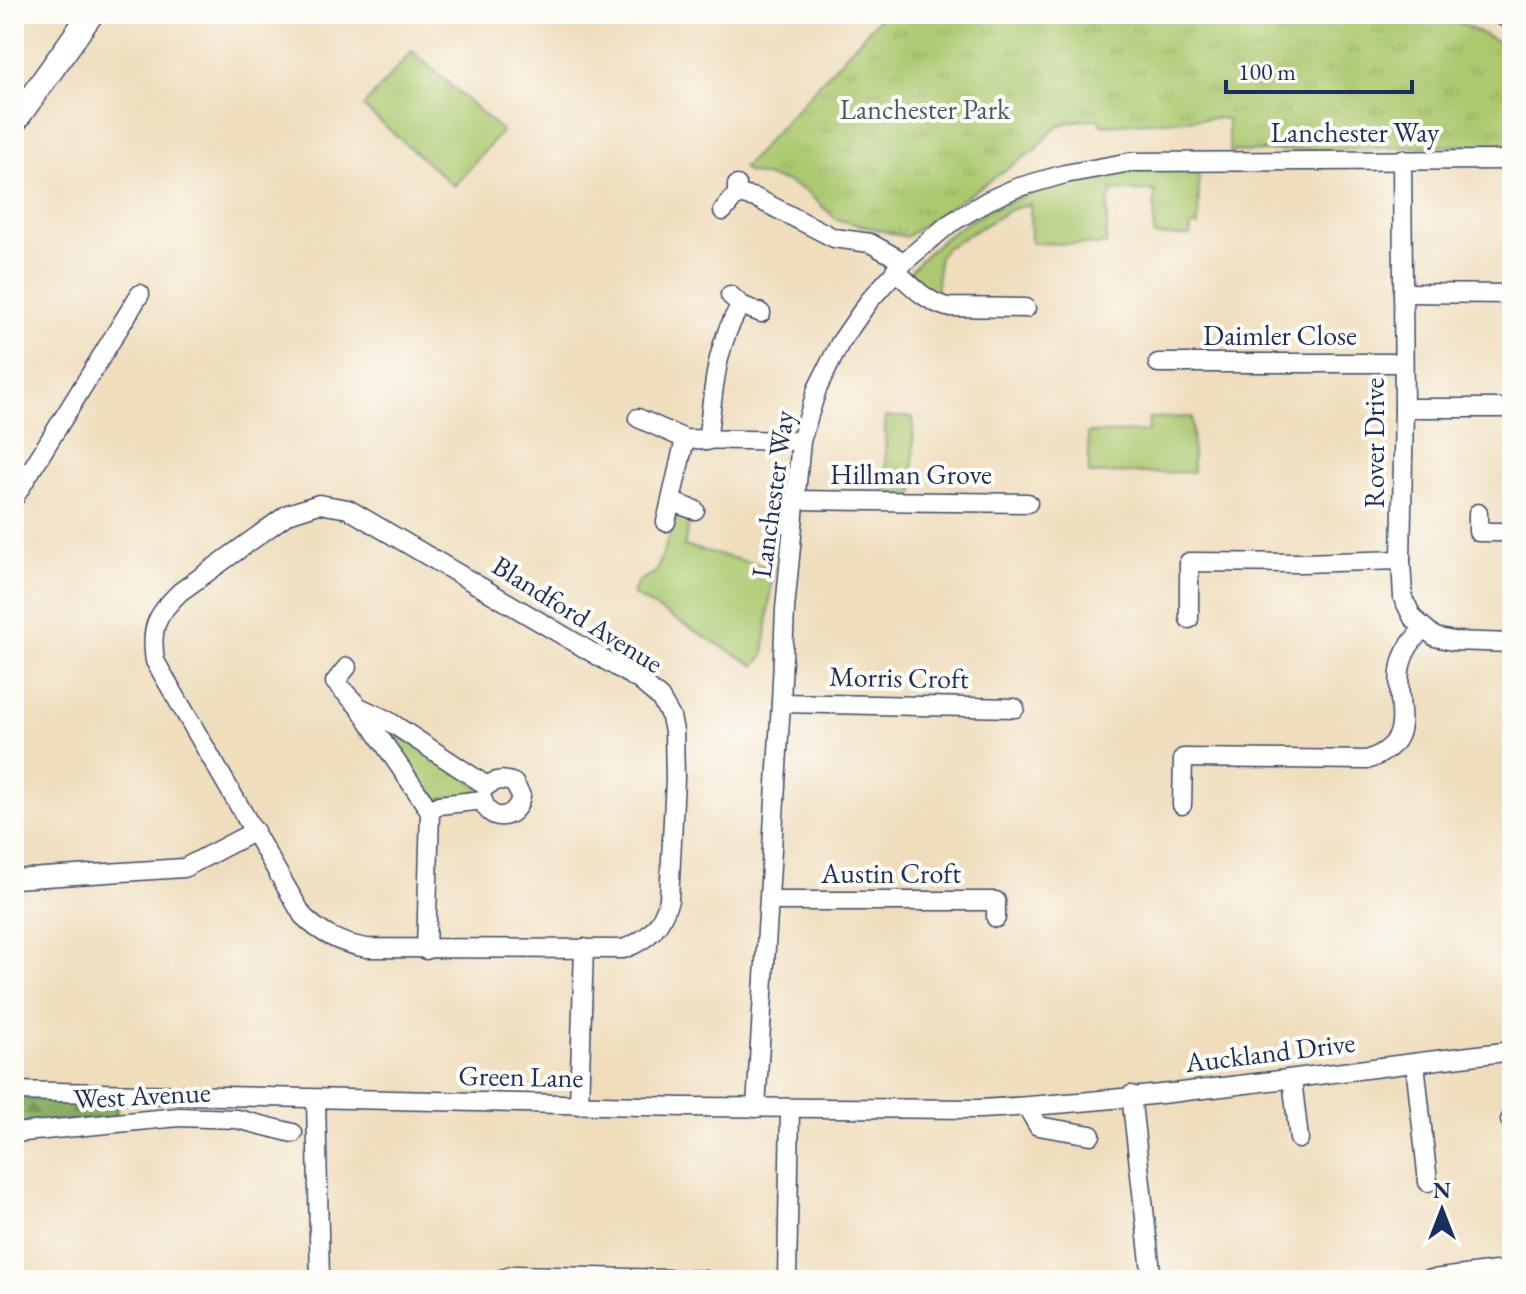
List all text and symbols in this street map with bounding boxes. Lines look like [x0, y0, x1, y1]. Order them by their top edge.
scale bar [1226, 44, 1412, 94]
text: 100 m [1238, 56, 1296, 87]
park label: Lanchester Park [840, 91, 1011, 127]
street label: Lanchester Way [1271, 114, 1440, 150]
street label: Daimler Close [1203, 317, 1357, 353]
street label: Rover Drive [1356, 378, 1392, 508]
street label: Lanchester Way [742, 407, 802, 580]
street label: Hillman Grove [830, 456, 992, 492]
street label: Blandford Avenue [486, 547, 670, 681]
street label: Morris Croft [829, 658, 969, 696]
street label: Austin Croft [820, 855, 961, 891]
street label: Auckland Drive [1182, 1024, 1357, 1080]
street label: Green Lane [458, 1057, 584, 1095]
street label: West Avenue [72, 1073, 212, 1117]
north arrow [1402, 1170, 1482, 1250]
text: N [1433, 1176, 1451, 1205]

